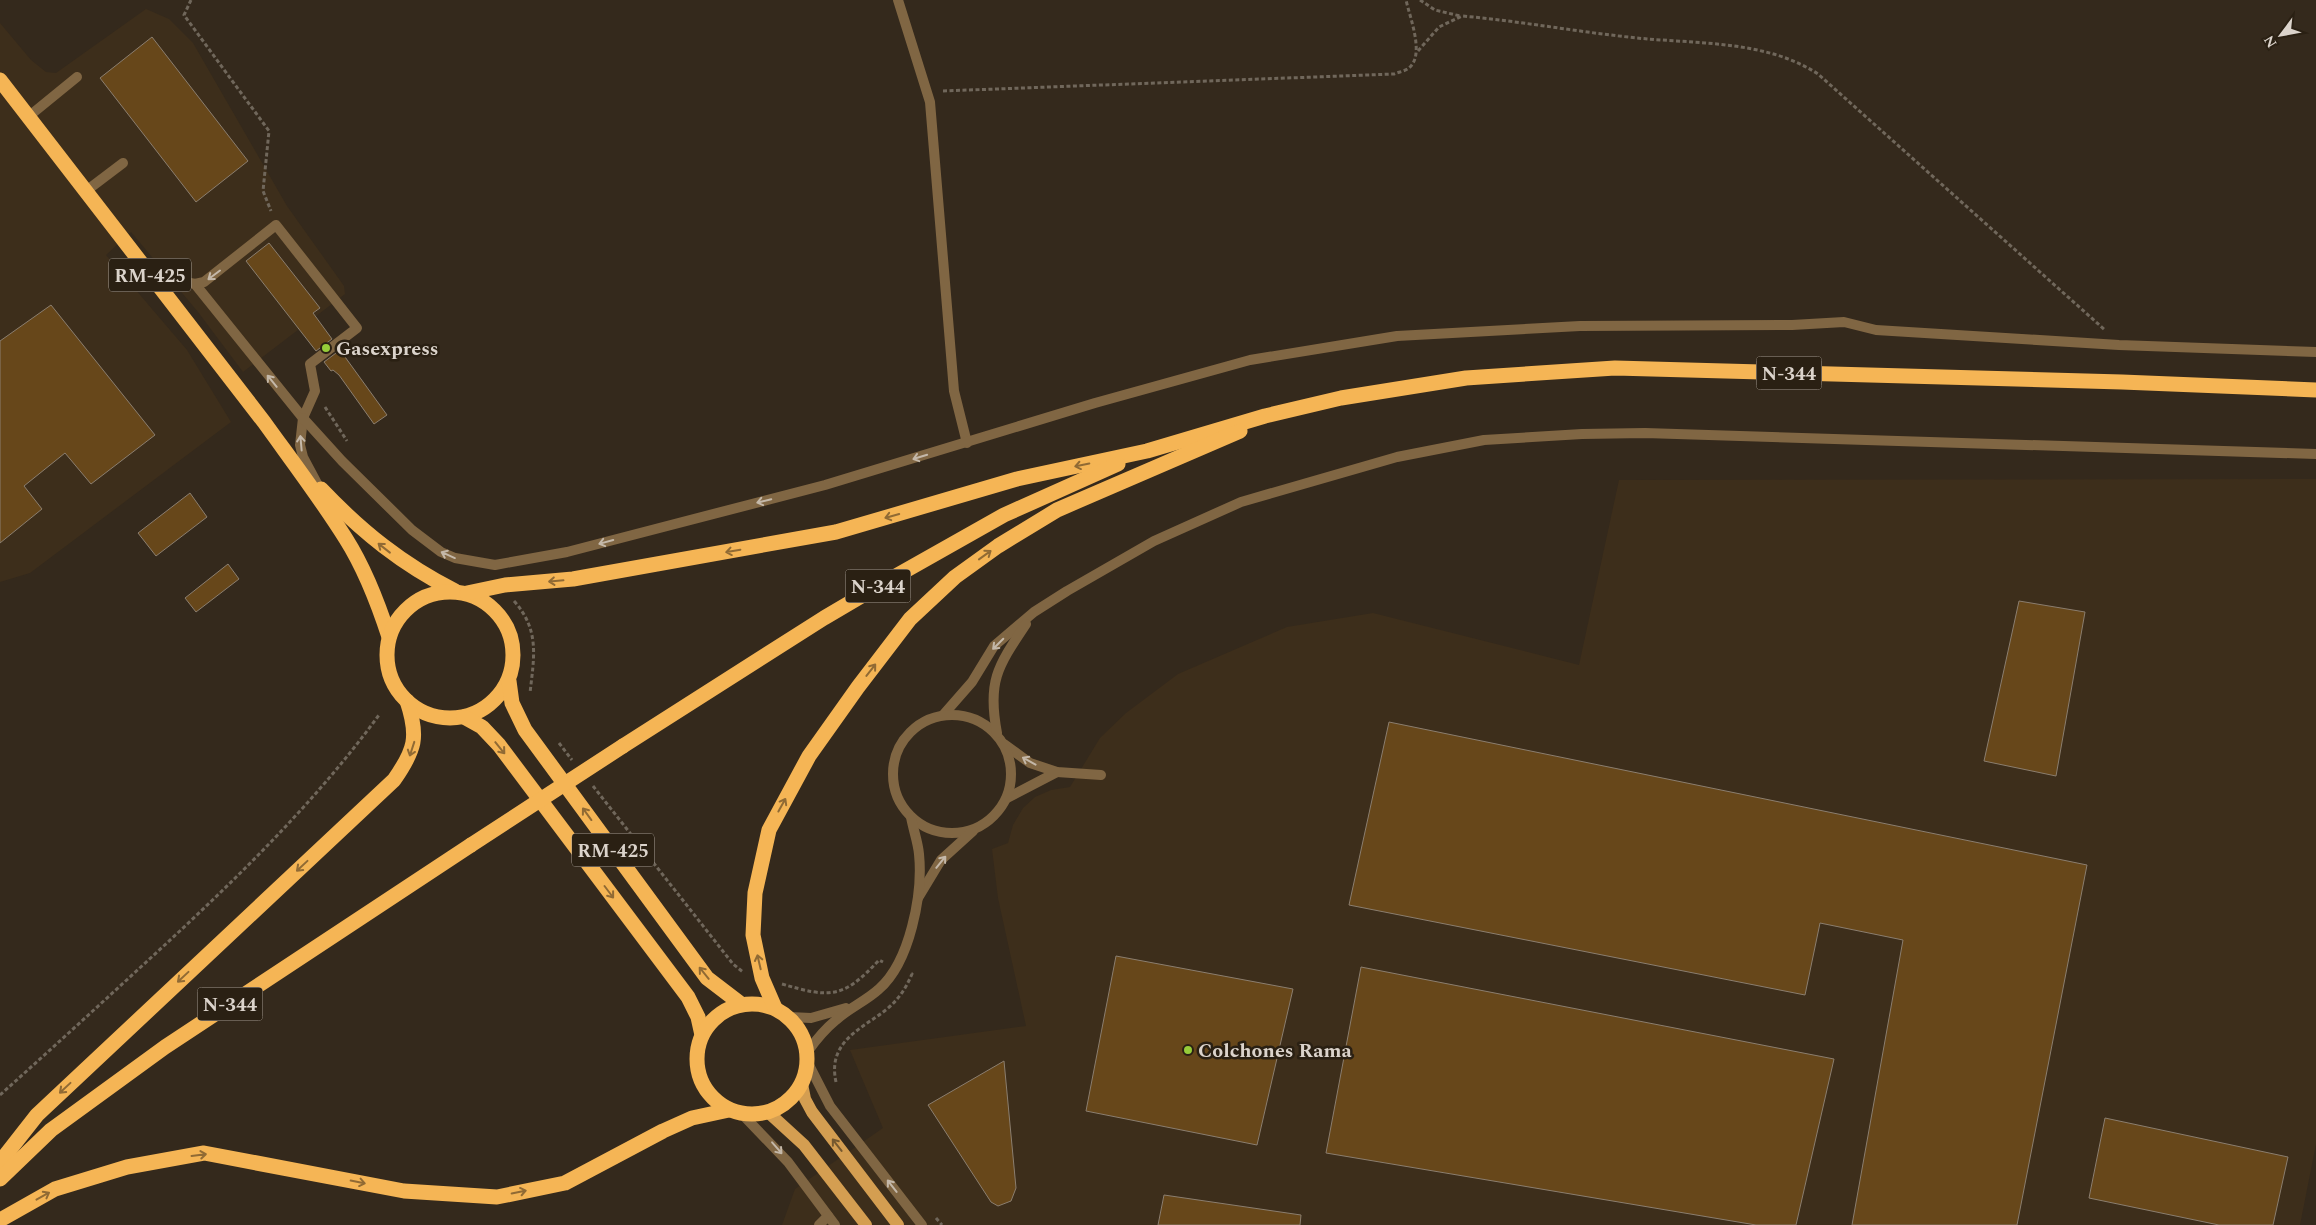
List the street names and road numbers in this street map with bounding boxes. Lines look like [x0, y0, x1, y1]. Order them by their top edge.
road number: RM-425 [109, 258, 191, 292]
road number: N-344 [1756, 356, 1822, 389]
road number: N-344 [846, 570, 910, 602]
road number: RM-425 [572, 834, 654, 866]
road number: N-344 [198, 988, 262, 1021]

